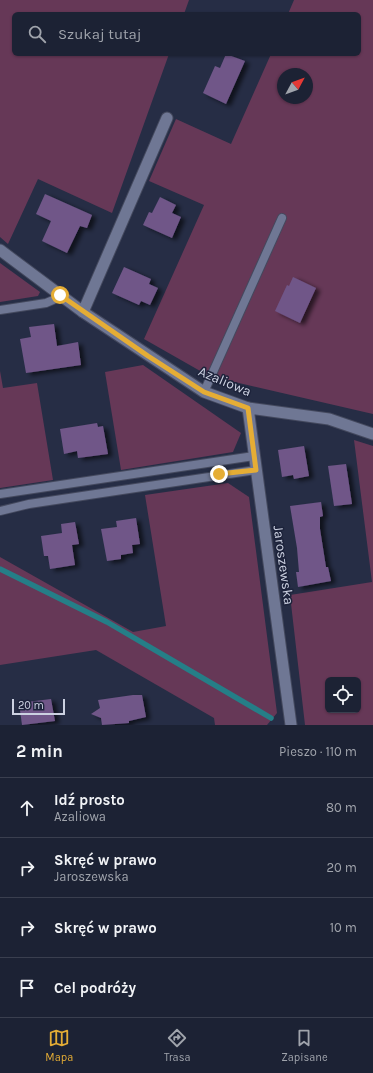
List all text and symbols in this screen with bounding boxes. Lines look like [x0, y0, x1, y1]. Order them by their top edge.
search box [12, 12, 361, 56]
icon: search [26, 23, 48, 45]
text: Szukaj tutaj [58, 25, 142, 43]
north arrow [277, 68, 313, 104]
route start [51, 286, 69, 304]
street label: Azaliowa [196, 363, 254, 400]
route end [210, 465, 228, 483]
street label: Jaroszewska [269, 524, 298, 606]
map controls [325, 677, 361, 713]
button: locate [325, 677, 361, 713]
scale bar [12, 697, 65, 716]
text: 20 m [18, 699, 44, 712]
text: 2 min [16, 741, 63, 761]
text: Pieszo · 110 m [279, 744, 357, 759]
text: Idź prosto [54, 791, 125, 809]
icon: ahead [16, 797, 38, 819]
text: 80 m [326, 800, 357, 815]
text: Azaliowa [54, 809, 106, 824]
text: Skręć w prawo [54, 851, 157, 869]
icon: right [16, 857, 38, 879]
text: 20 m [327, 860, 357, 875]
text: Jaroszewska [54, 869, 129, 884]
icon: right [16, 917, 38, 939]
text: Skręć w prawo [54, 919, 157, 937]
text: 10 m [330, 920, 357, 935]
icon: arrive [16, 977, 38, 999]
text: Cel podróży [54, 979, 136, 997]
tab: Mapa [45, 1027, 73, 1064]
tab: Trasa [164, 1027, 191, 1064]
tab: Zapisane [281, 1027, 328, 1064]

